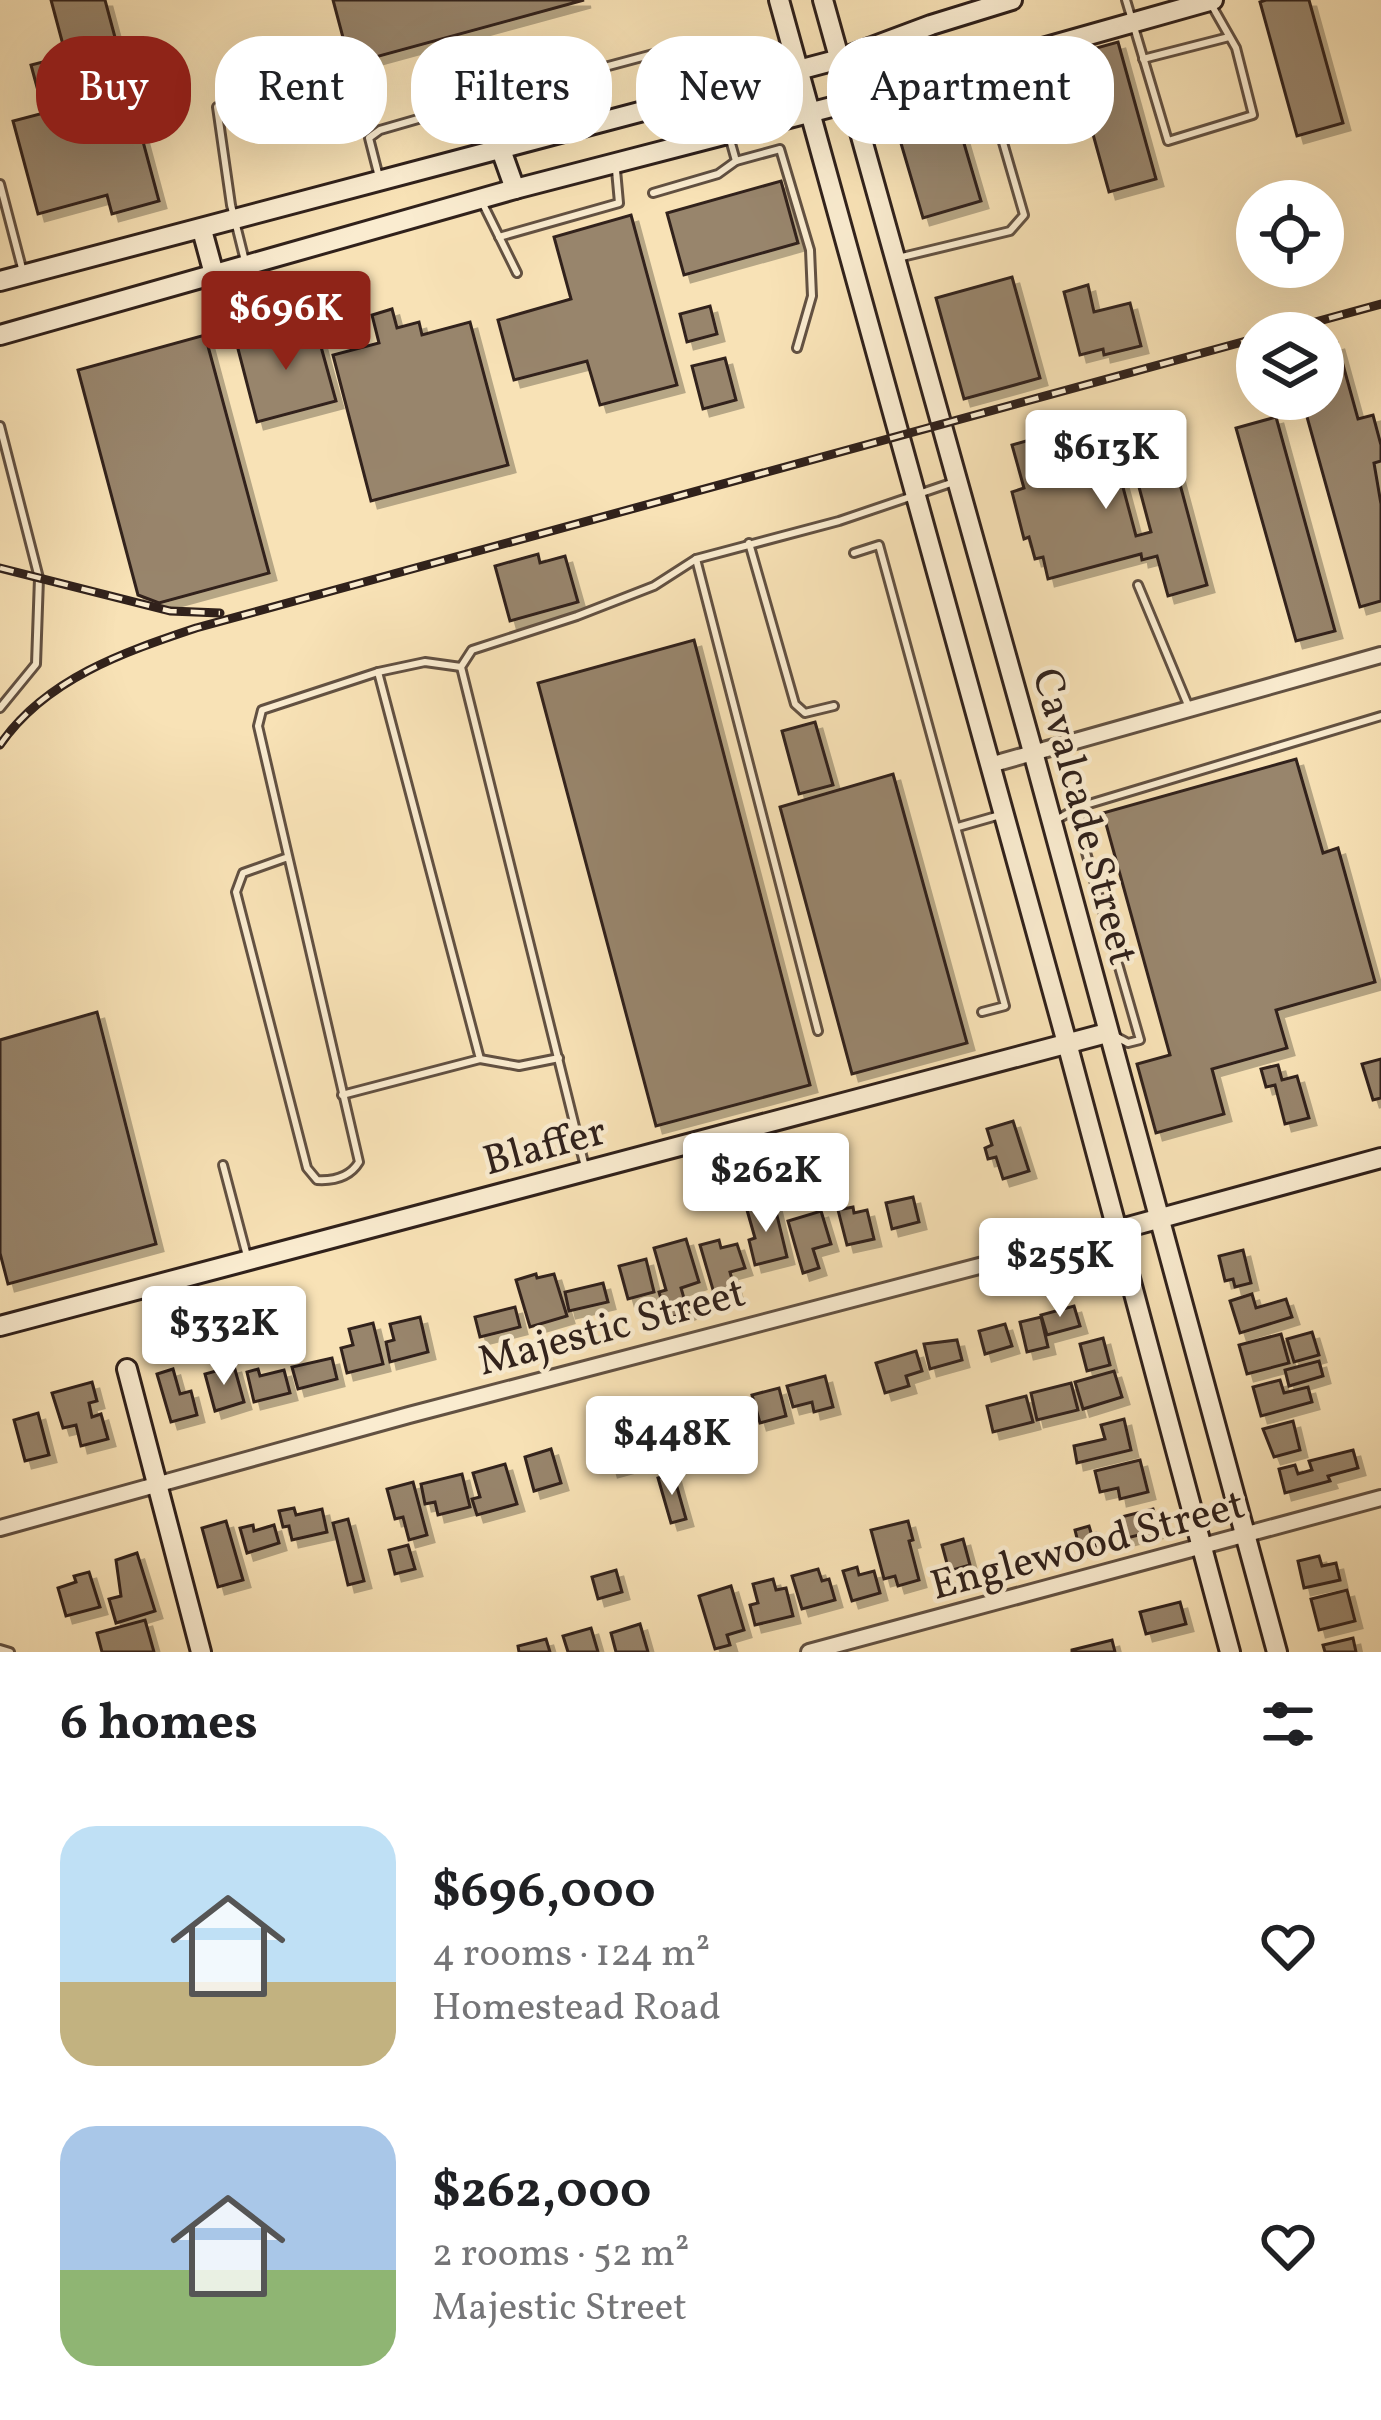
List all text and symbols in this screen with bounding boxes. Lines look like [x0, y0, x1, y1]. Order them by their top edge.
chip: Buy [36, 36, 191, 144]
chip: Rent [215, 36, 387, 144]
chip: Filters [411, 36, 612, 144]
chip: New [636, 36, 803, 144]
chip: Apartment [827, 36, 1114, 144]
map controls [1236, 180, 1344, 420]
button: locate [1236, 180, 1344, 288]
pin: $696K [202, 271, 370, 373]
text: $696K [228, 283, 344, 337]
button: layers [1236, 312, 1344, 420]
pin: $613K [1022, 410, 1190, 512]
text: $613K [1053, 422, 1159, 476]
street label: Cavalcade Street [1015, 662, 1151, 972]
street label: Blaffer [477, 1104, 613, 1193]
pin: $262K [682, 1133, 850, 1235]
text: $262K [710, 1145, 822, 1199]
pin: $255K [976, 1218, 1144, 1320]
text: $255K [1006, 1230, 1114, 1284]
street label: Majestic Street [472, 1265, 752, 1393]
pin: $332K [140, 1286, 308, 1388]
text: $332K [169, 1298, 279, 1352]
pin: $448K [588, 1396, 756, 1498]
text: $448K [613, 1408, 731, 1462]
street label: Englewood Street [925, 1477, 1252, 1618]
text: 6 homes [60, 1689, 258, 1760]
icon: filters [1255, 1691, 1321, 1757]
text: $696,000 [432, 1857, 656, 1928]
icon: home [156, 1874, 300, 2018]
icon: heart [1255, 1913, 1321, 1979]
text: 4 rooms · 124 m² [432, 1928, 710, 1982]
text: Homestead Road [432, 1982, 721, 2036]
text: $262,000 [432, 2157, 651, 2228]
icon: home [156, 2174, 300, 2318]
icon: heart [1255, 2213, 1321, 2279]
text: 2 rooms · 52 m² [432, 2228, 689, 2282]
text: Majestic Street [432, 2282, 687, 2336]

